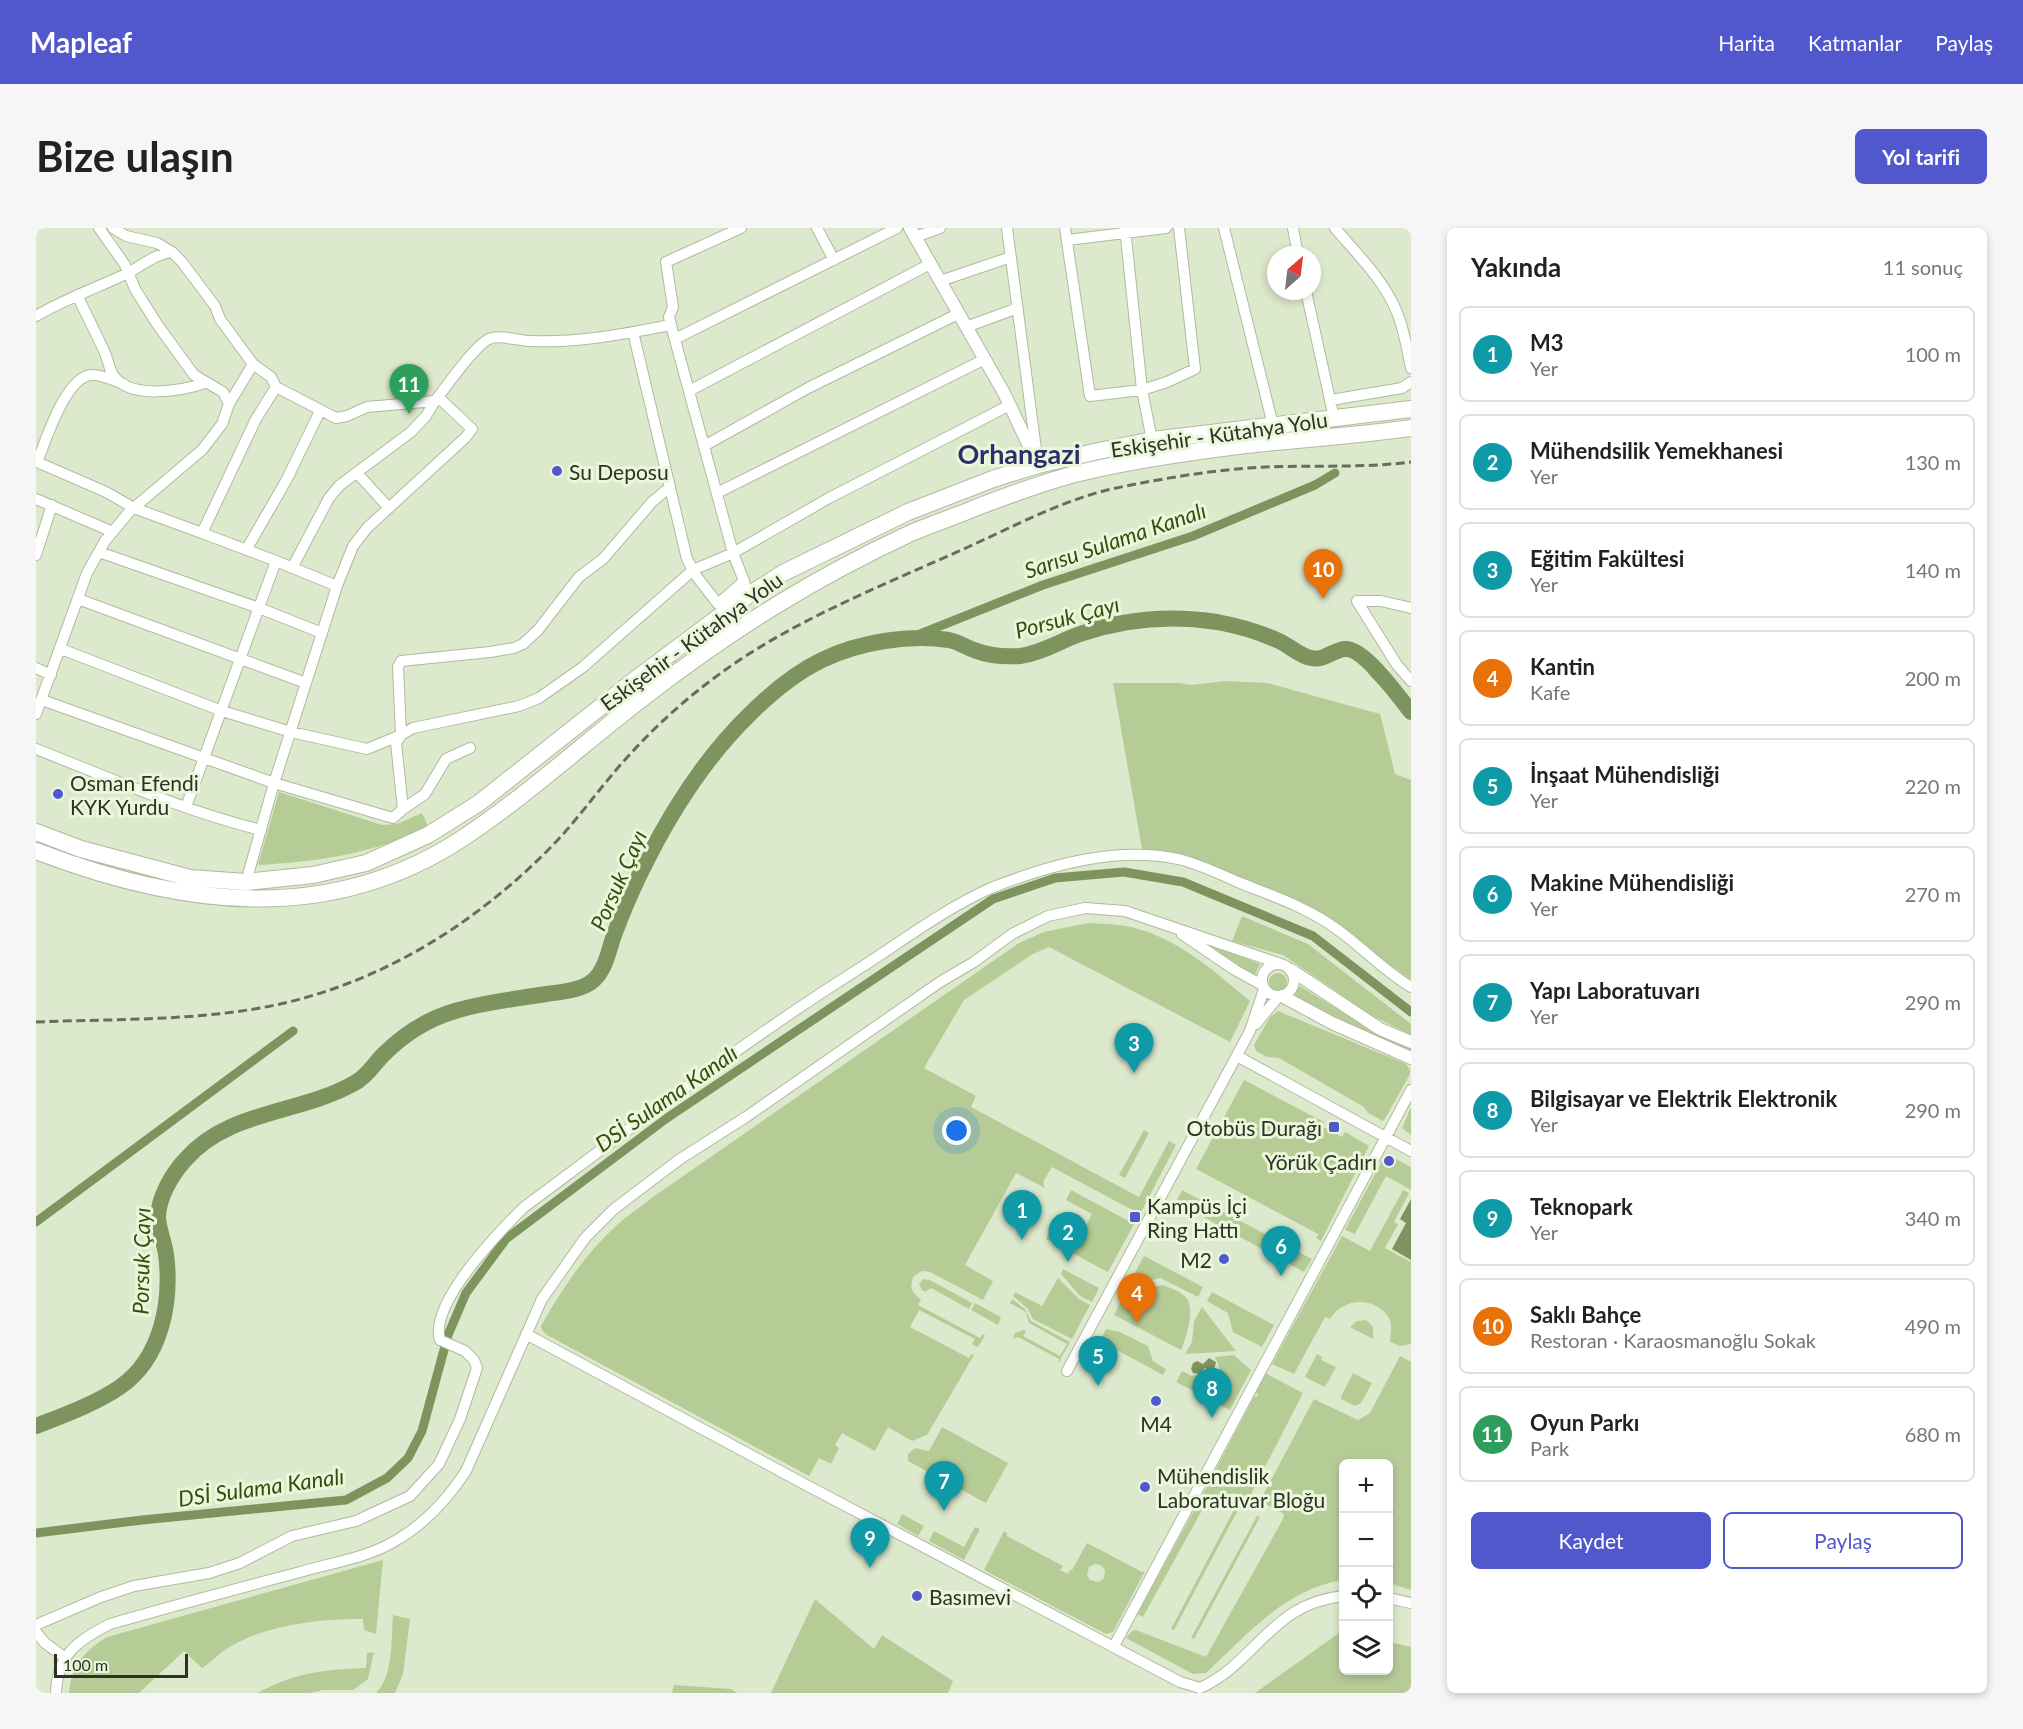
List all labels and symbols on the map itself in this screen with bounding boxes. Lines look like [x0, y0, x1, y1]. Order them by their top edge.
north arrow [1267, 246, 1321, 300]
pin: 11 [390, 364, 428, 414]
street label: Eskişehir - Kütahya Yolu [1109, 406, 1329, 462]
district label: Orhangazi [957, 437, 1081, 470]
place label: Su Deposu [569, 459, 669, 484]
marker: Su Deposu [550, 464, 564, 478]
water label: Sarısu Sulama Kanalı [1021, 496, 1209, 584]
pin: 10 [1304, 550, 1342, 599]
street label: Eskişehir - Kütahya Yolu [595, 567, 787, 715]
water label: Porsuk Çayı [1012, 590, 1122, 644]
place label: Osman Efendi KYK Yurdu [70, 770, 199, 819]
marker: Osman Efendi KYK Yurdu [51, 787, 65, 801]
water label: Porsuk Çayı [584, 826, 652, 934]
pin: 3 [1114, 1024, 1154, 1073]
water label: DSİ Sulama Kanalı [590, 1039, 742, 1157]
place label: Otobüs Durağı [1187, 1115, 1322, 1140]
your location [942, 1116, 971, 1145]
marker: Otobüs Durağı [1327, 1120, 1341, 1134]
place label: Yörük Çadırı [1265, 1149, 1377, 1174]
marker: Yörük Çadırı [1382, 1154, 1396, 1168]
pin: 1 [1002, 1190, 1042, 1240]
place label: Kampüs İçi Ring Hattı [1147, 1193, 1247, 1242]
water label: Porsuk Çayı [127, 1207, 155, 1315]
marker: Kampüs İçi Ring Hattı [1128, 1210, 1142, 1224]
pin: 2 [1048, 1212, 1088, 1262]
pin: 6 [1262, 1226, 1300, 1276]
place label: M2 [1180, 1247, 1212, 1272]
marker: M2 [1217, 1252, 1231, 1266]
pin: 4 [1118, 1274, 1156, 1323]
pin: 5 [1078, 1336, 1118, 1386]
pin: 8 [1192, 1368, 1232, 1418]
marker: M4 [1149, 1394, 1163, 1408]
place label: M4 [1140, 1411, 1172, 1436]
water label: DSİ Sulama Kanalı [176, 1462, 346, 1512]
pin: 7 [924, 1462, 964, 1511]
place label: Mühendislik Laboratuvar Bloğu [1157, 1463, 1325, 1512]
marker: Mühendislik Laboratuvar Bloğu [1138, 1480, 1152, 1494]
pin: 9 [850, 1518, 890, 1568]
place label: Basımevi [929, 1584, 1011, 1609]
marker: Basımevi [910, 1589, 924, 1603]
scale bar [54, 1651, 188, 1678]

